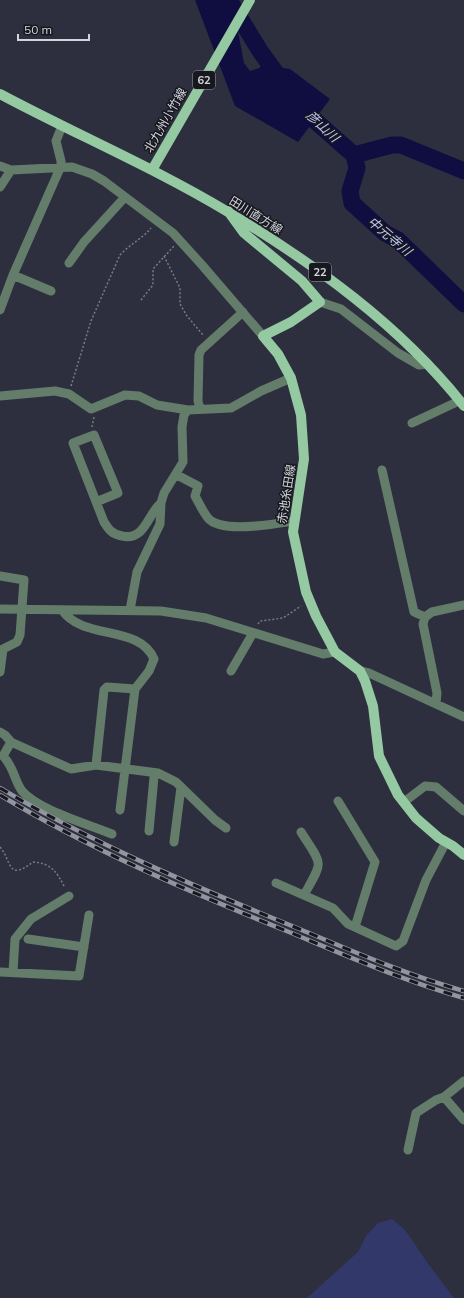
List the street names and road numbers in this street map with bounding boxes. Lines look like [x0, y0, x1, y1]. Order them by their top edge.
road number: 62 [193, 71, 215, 89]
street label: 北九州小竹線 [141, 85, 189, 155]
street label: 田川直方線 [227, 193, 285, 237]
road number: 22 [309, 263, 331, 281]
street label: 赤池糸田線 [274, 463, 298, 525]

